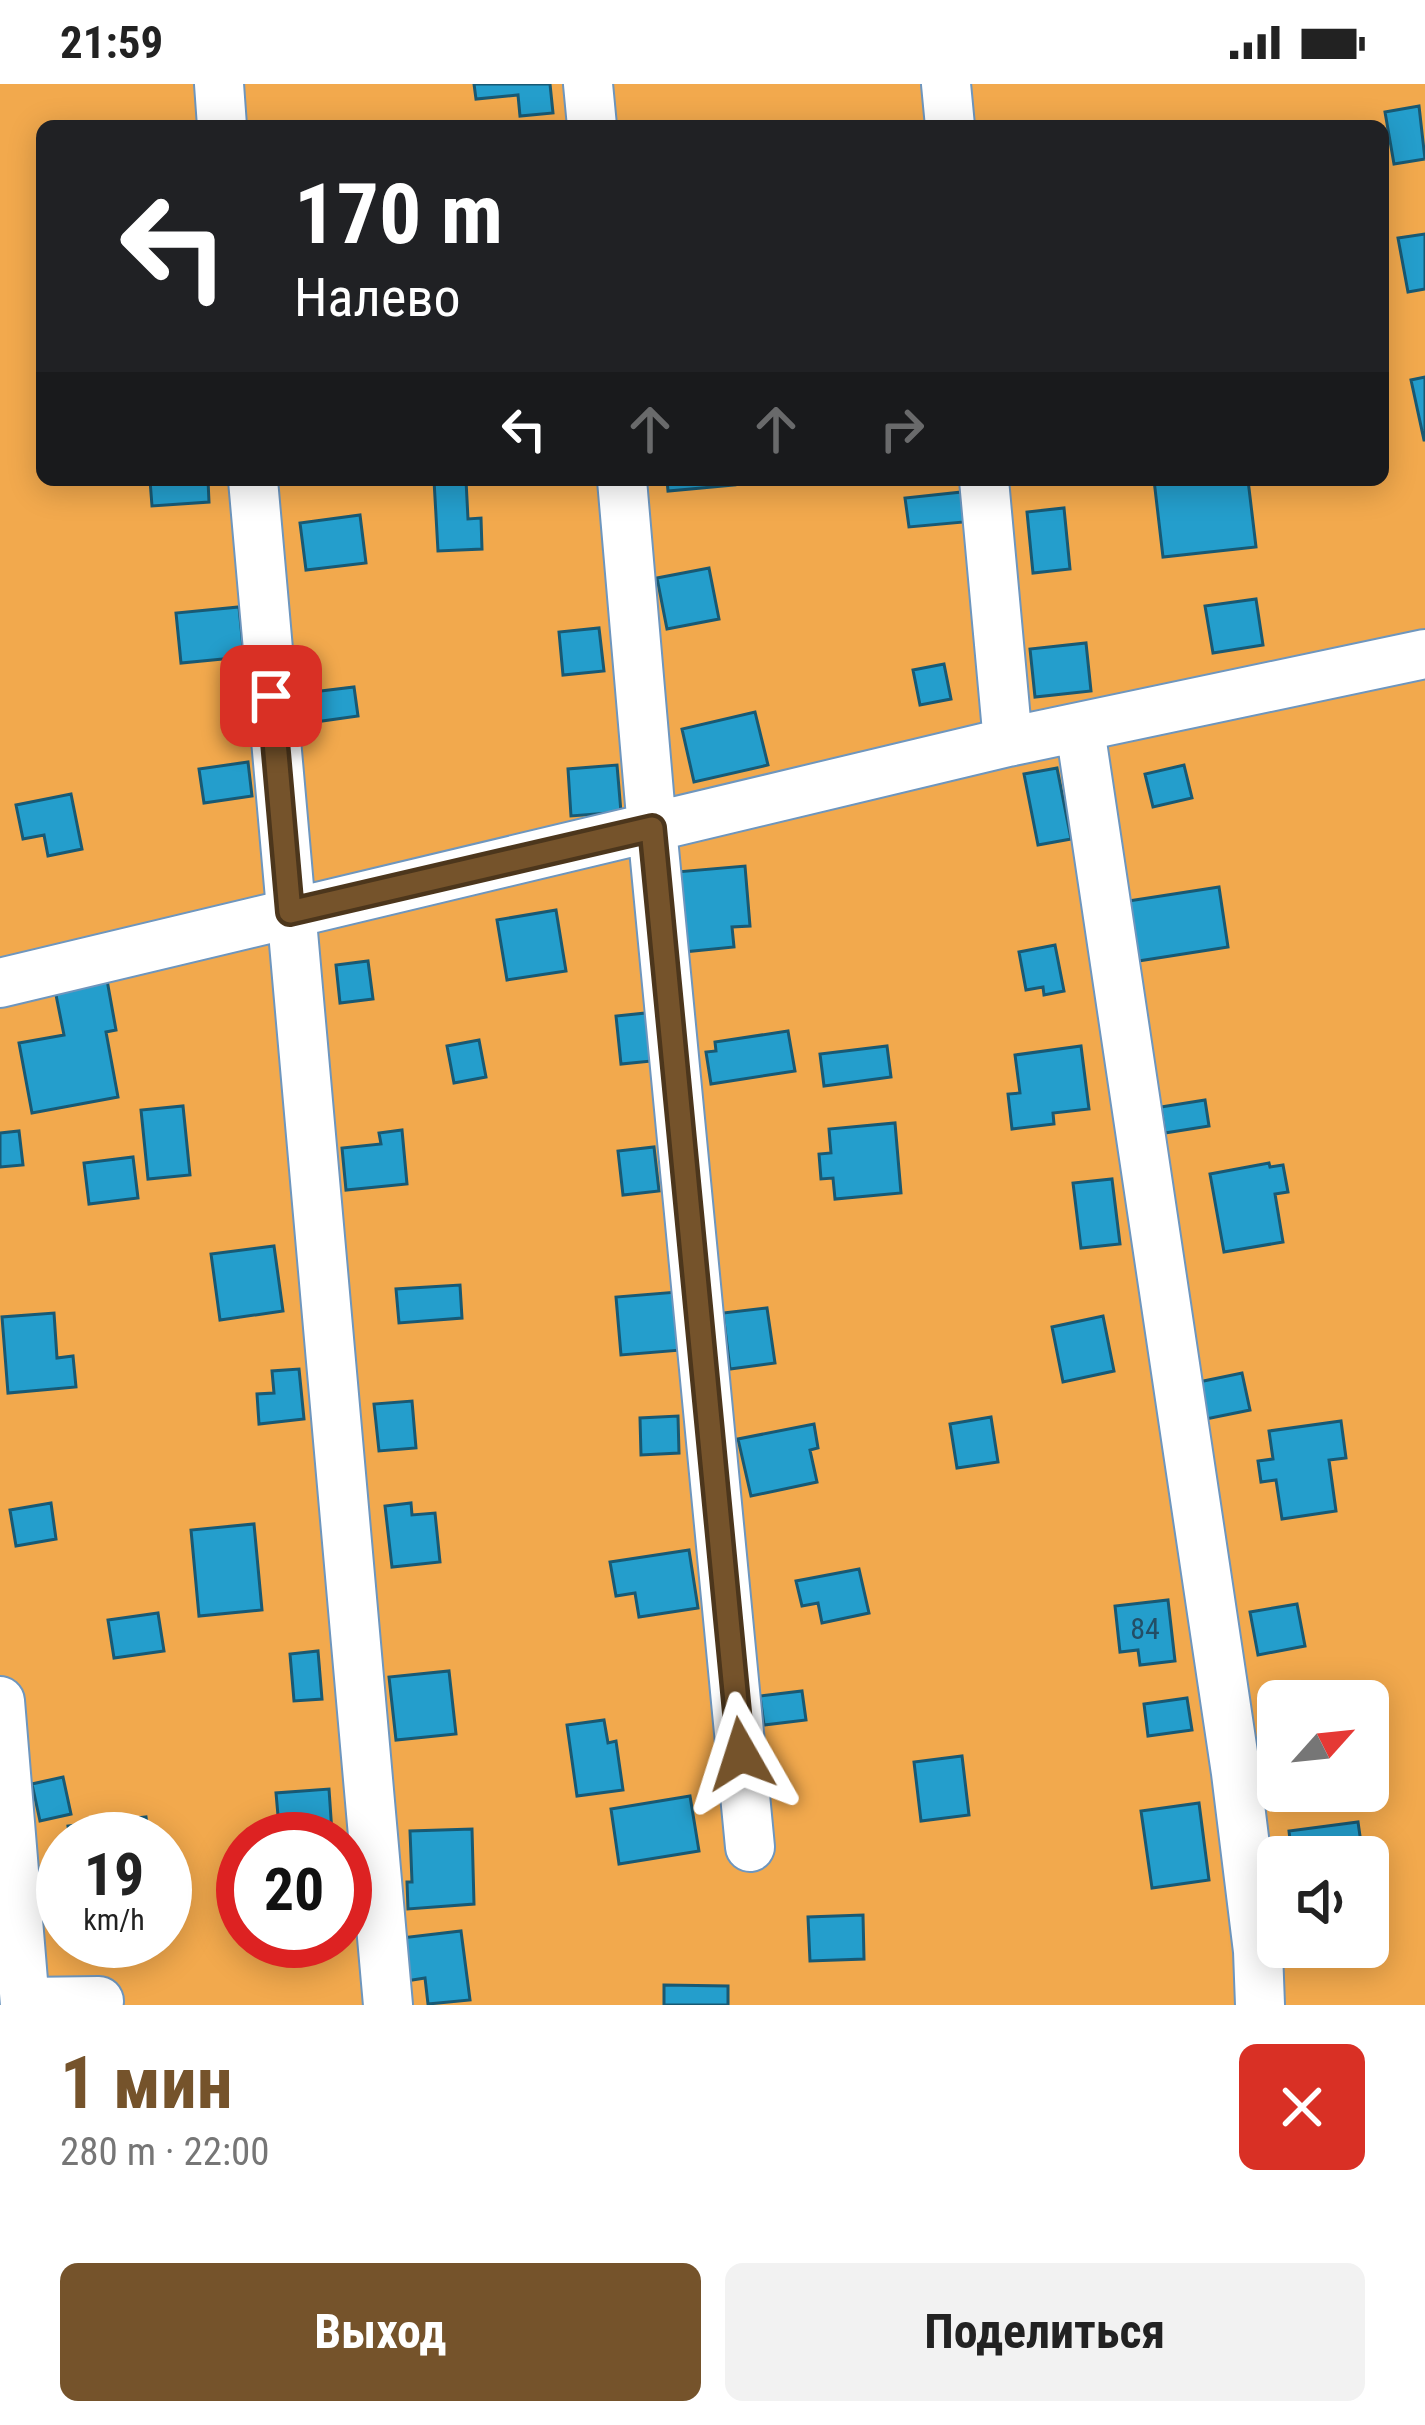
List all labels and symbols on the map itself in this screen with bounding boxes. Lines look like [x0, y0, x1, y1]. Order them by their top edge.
pin [220, 645, 322, 747]
house number: 84 [1130, 1611, 1160, 1646]
north arrow [1257, 1680, 1389, 1812]
position arrow [678, 1691, 804, 1817]
speed limit sign: 20 [216, 1812, 372, 1968]

